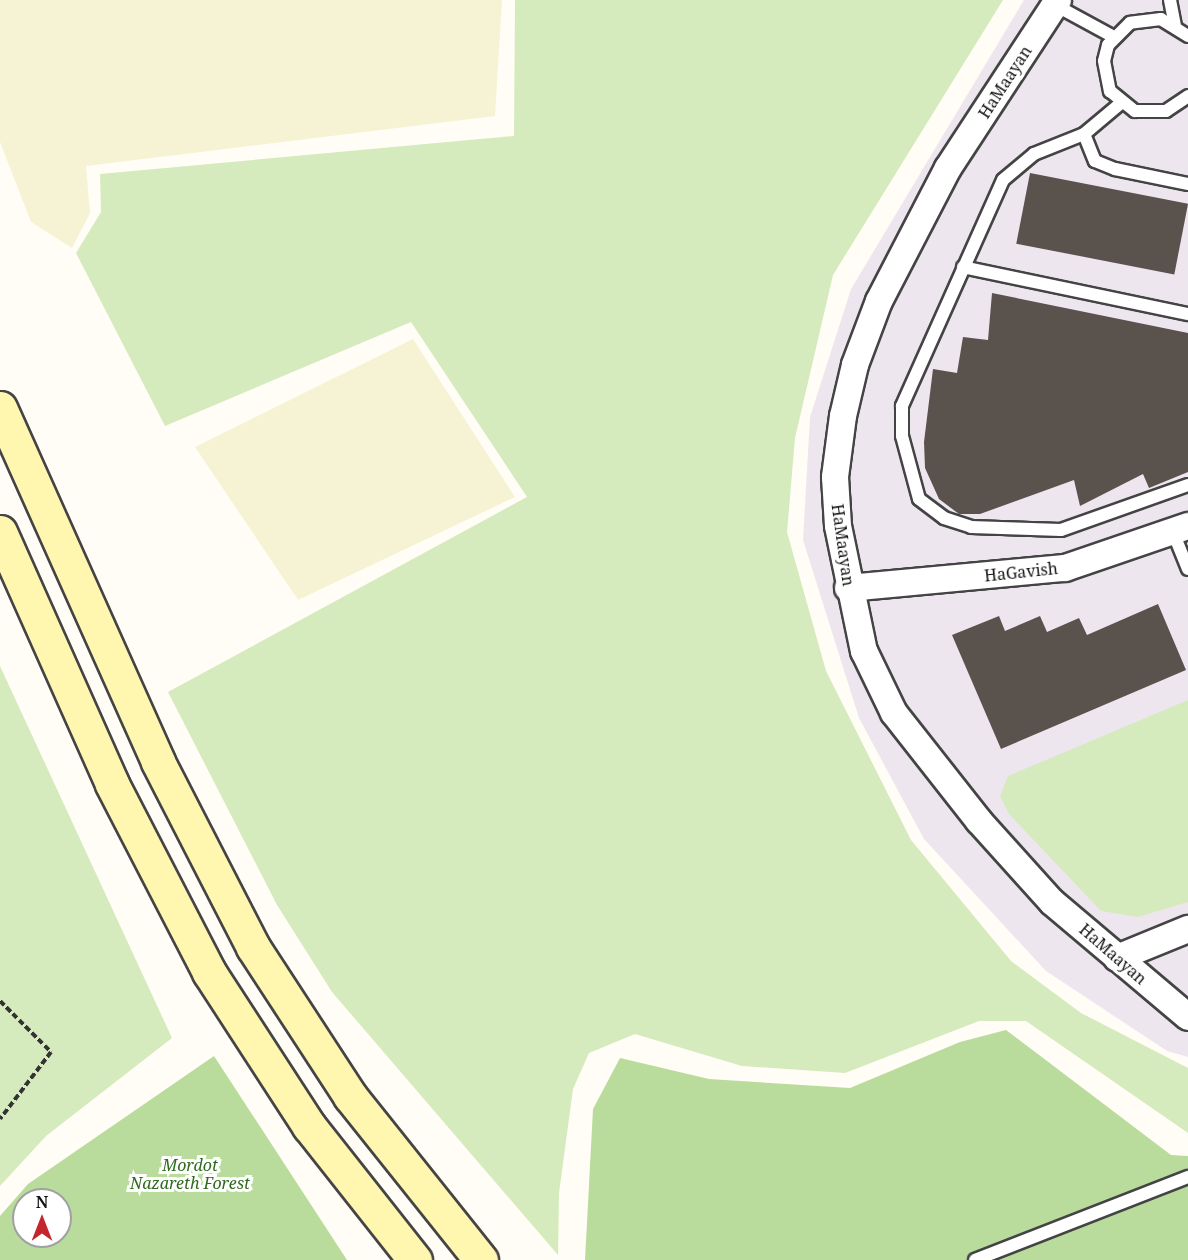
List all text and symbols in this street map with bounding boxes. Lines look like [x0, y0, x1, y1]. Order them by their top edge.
street label: HaMaayan [974, 42, 1036, 122]
street label: HaMaayan [828, 503, 858, 587]
street label: HaGavish [983, 559, 1059, 585]
street label: HaMaayan [1075, 920, 1151, 988]
park label: Mordot Nazareth Forest [130, 1155, 250, 1193]
north arrow [12, 1188, 72, 1248]
text: N [36, 1191, 48, 1213]

